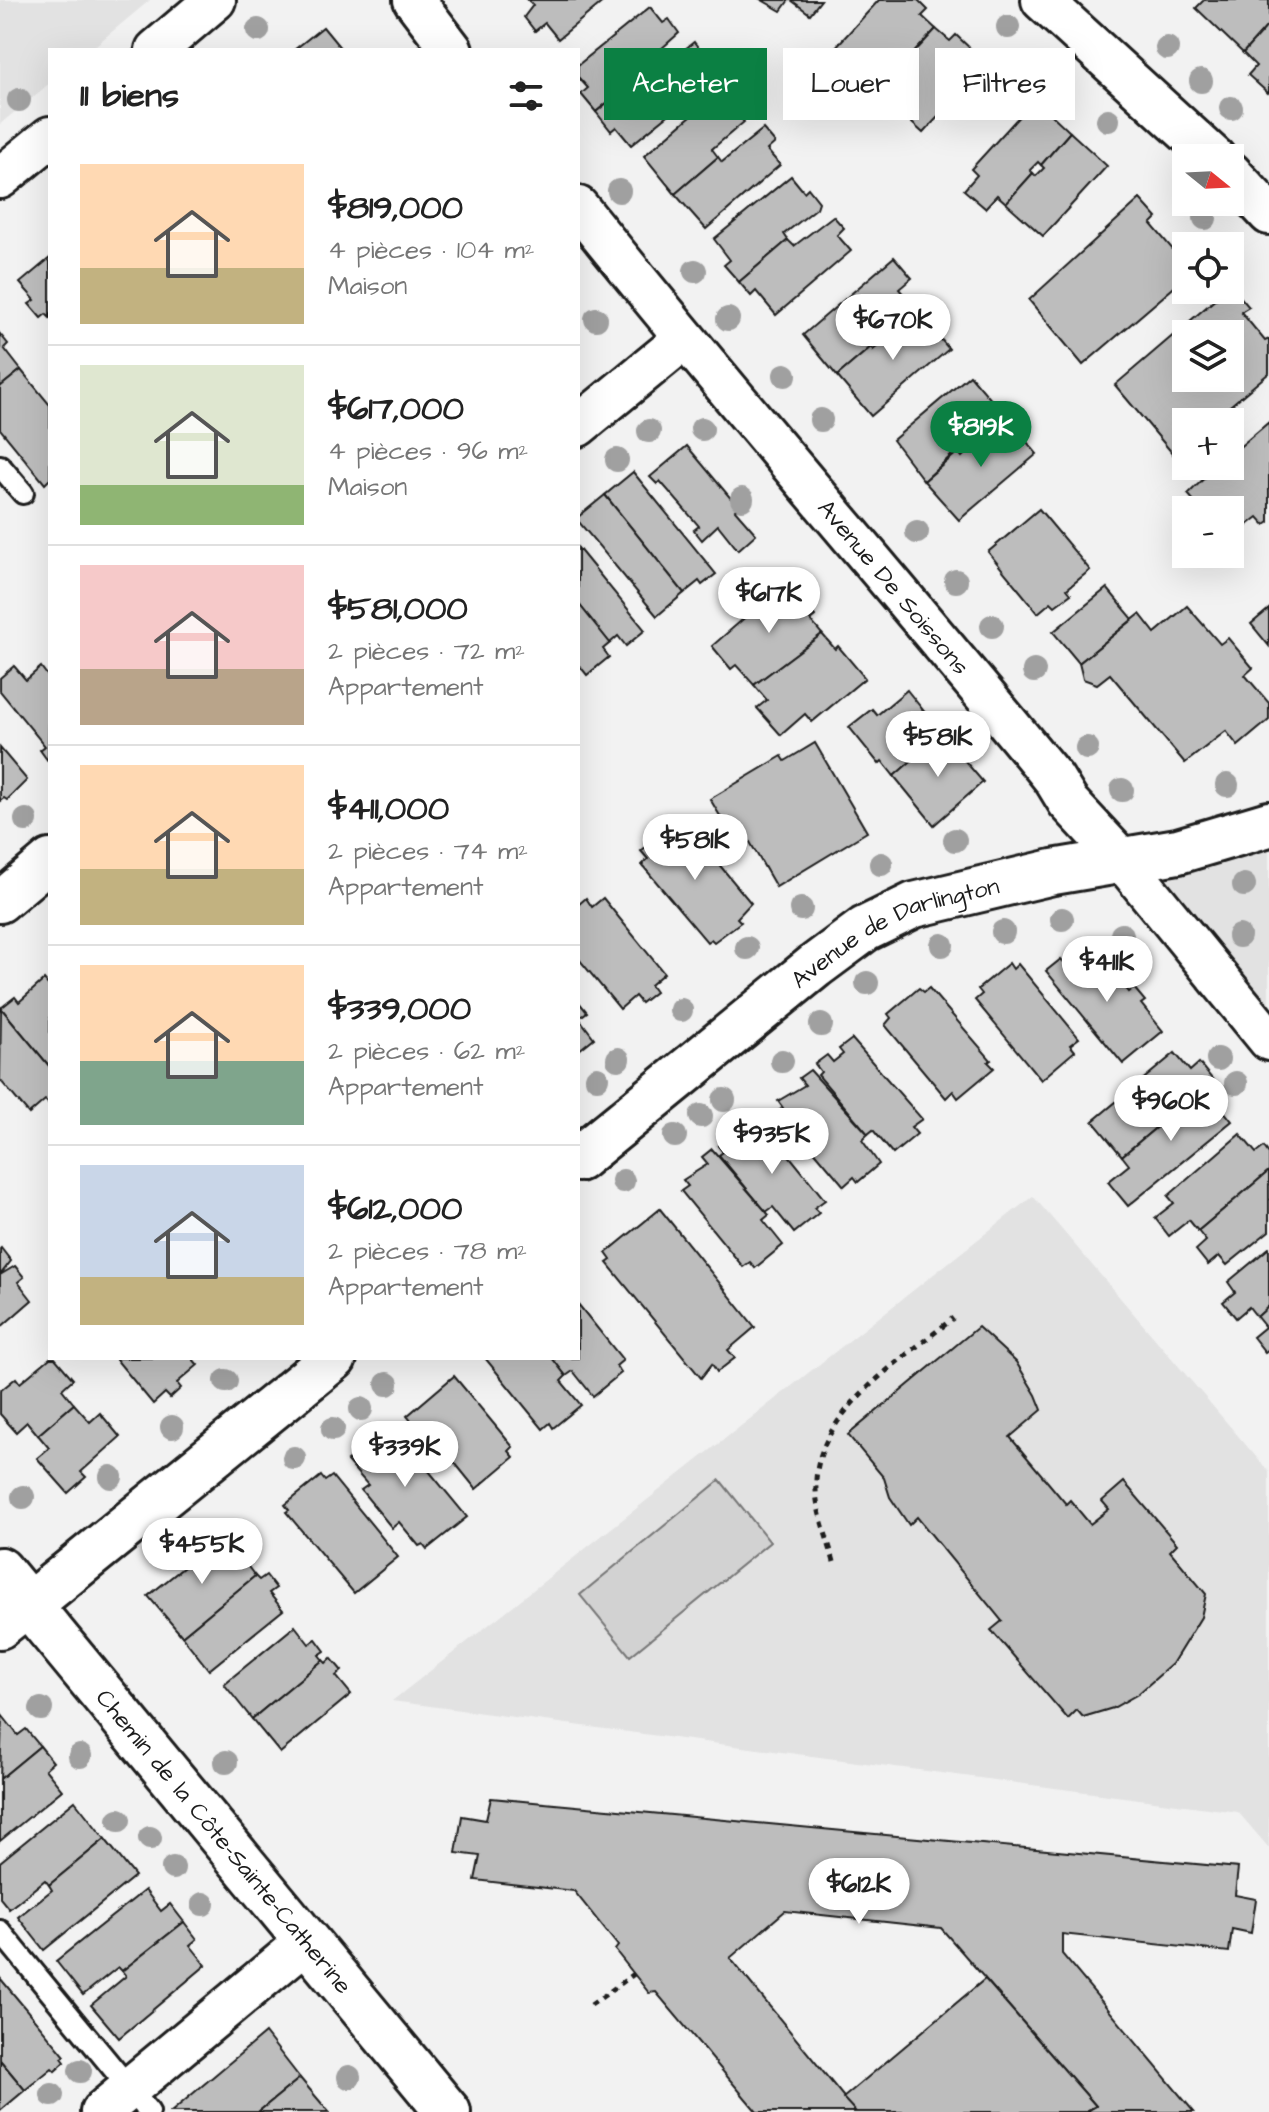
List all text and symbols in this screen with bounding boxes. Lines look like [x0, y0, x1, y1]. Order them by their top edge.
chip: Acheter [604, 48, 767, 120]
chip: Louer [783, 48, 919, 120]
chip: Filtres [935, 48, 1075, 120]
text: 11 biens [80, 72, 179, 120]
icon: filters [504, 74, 548, 118]
north arrow [1172, 144, 1244, 216]
map controls [1172, 144, 1244, 568]
text: $819,000 [328, 184, 463, 232]
icon: home [144, 196, 240, 292]
text: 4 pièces · 104 m² [328, 232, 534, 268]
button: locate [1172, 232, 1244, 304]
text: Maison [328, 268, 407, 304]
pin: $670K [837, 294, 949, 362]
text: $670K [854, 302, 932, 338]
button: layers [1172, 320, 1244, 392]
text: $617,000 [328, 385, 464, 433]
icon: home [144, 397, 240, 493]
pin: $819K [925, 401, 1037, 469]
button: + [1172, 408, 1244, 480]
text: $819K [948, 409, 1014, 445]
text: 4 pièces · 96 m² [328, 433, 528, 469]
text: Maison [328, 469, 407, 505]
street label: Avenue De Soissons [809, 492, 977, 683]
button: − [1172, 496, 1244, 568]
pin: $617K [713, 567, 825, 635]
text: $617K [736, 575, 802, 611]
text: $581,000 [328, 585, 468, 633]
icon: home [144, 597, 240, 693]
text: 2 pièces · 72 m² [328, 633, 525, 669]
text: Appartement [328, 669, 484, 705]
pin: $581K [882, 711, 994, 779]
text: $581K [904, 719, 972, 755]
text: $411,000 [328, 785, 449, 833]
icon: home [144, 797, 240, 893]
pin: $581K [639, 814, 751, 882]
text: $581K [661, 822, 729, 858]
text: 2 pièces · 74 m² [328, 833, 528, 869]
text: Appartement [328, 869, 484, 905]
street label: Avenue de Darlington [784, 869, 1003, 997]
pin: $411K [1051, 936, 1163, 1004]
text: $411K [1080, 944, 1134, 980]
text: $339,000 [328, 985, 471, 1033]
icon: home [144, 997, 240, 1093]
text: 2 pièces · 62 m² [328, 1033, 525, 1069]
text: Appartement [328, 1069, 484, 1105]
pin: $960K [1115, 1075, 1227, 1143]
text: $960K [1132, 1083, 1210, 1119]
pin: $935K [716, 1108, 828, 1176]
text: $935K [734, 1116, 810, 1152]
text: $612,000 [328, 1185, 462, 1233]
icon: home [144, 1197, 240, 1293]
text: 2 pièces · 78 m² [328, 1233, 527, 1269]
text: Appartement [328, 1269, 484, 1305]
pin: $339K [349, 1421, 461, 1489]
text: $339K [369, 1429, 441, 1465]
pin: $455K [146, 1518, 258, 1586]
text: $455K [160, 1526, 244, 1562]
street label: Chemin de la Côte-Sainte-Catherine [87, 1682, 360, 2002]
pin: $612K [803, 1858, 915, 1926]
text: $612K [827, 1866, 891, 1902]

